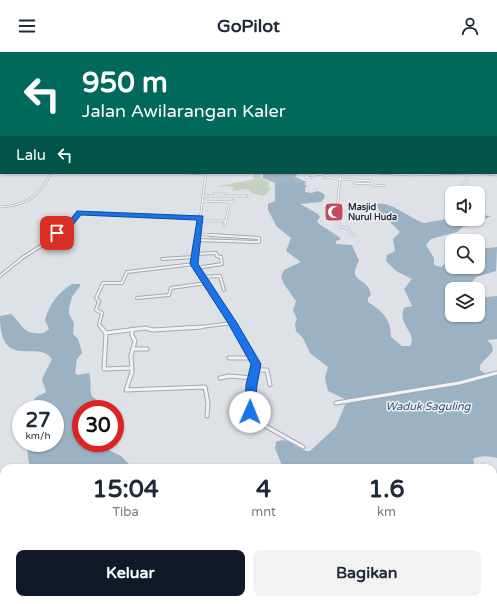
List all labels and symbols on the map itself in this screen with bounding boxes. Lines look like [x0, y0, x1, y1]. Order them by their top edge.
mosque icon: Masjid Nurul Huda [323, 201, 345, 223]
place label: Masjid Nurul Huda [348, 202, 397, 223]
pin [40, 216, 74, 250]
position arrow [229, 391, 271, 433]
speed limit sign: 30 [72, 400, 124, 452]
water label: Waduk Saguling [385, 400, 472, 413]

